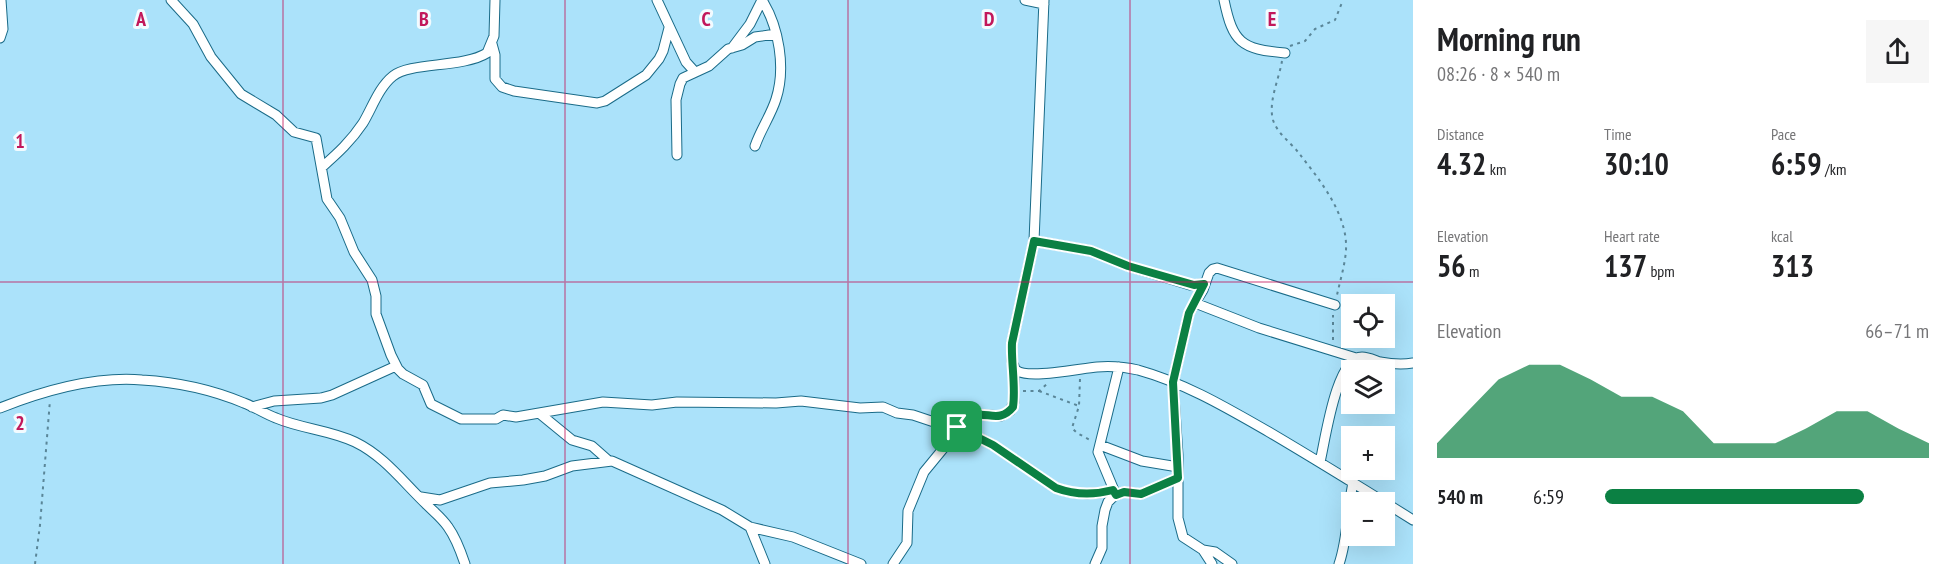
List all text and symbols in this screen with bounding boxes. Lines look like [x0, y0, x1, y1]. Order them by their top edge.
text: A [135, 6, 147, 32]
text: B [419, 6, 429, 32]
text: C [701, 6, 711, 32]
text: D [984, 6, 995, 32]
text: E [1268, 6, 1276, 32]
text: Morning run [1437, 17, 1581, 60]
button: share [1866, 20, 1929, 83]
text: 08:26 · 8 × 540 m [1437, 61, 1560, 87]
text: Distance [1437, 124, 1484, 144]
text: Time [1604, 124, 1632, 144]
text: Pace [1771, 124, 1796, 144]
text: 1 [15, 128, 25, 154]
text: 4.32 [1437, 144, 1486, 183]
text: 30:10 [1604, 144, 1669, 183]
text: 6:59 [1771, 144, 1822, 183]
text: km [1486, 159, 1506, 179]
text: /km [1822, 159, 1846, 179]
text: Elevation [1437, 226, 1488, 246]
text: Heart rate [1604, 226, 1660, 246]
text: kcal [1771, 226, 1793, 246]
text: 56 [1437, 246, 1466, 285]
text: 137 [1604, 246, 1647, 285]
text: 313 [1771, 246, 1814, 285]
text: m [1466, 261, 1480, 281]
text: bpm [1647, 261, 1675, 281]
map controls [1341, 294, 1395, 546]
button: locate [1341, 294, 1395, 348]
text: Elevation [1437, 318, 1501, 344]
text: 66–71 m [1865, 318, 1929, 344]
button: layers [1341, 360, 1395, 414]
pin [931, 401, 982, 452]
text: 2 [15, 410, 25, 436]
icon: arrive [940, 410, 973, 443]
button: + [1341, 426, 1395, 480]
text: 540 m [1437, 484, 1483, 510]
text: 6:59 [1533, 484, 1564, 510]
button: − [1341, 492, 1395, 546]

